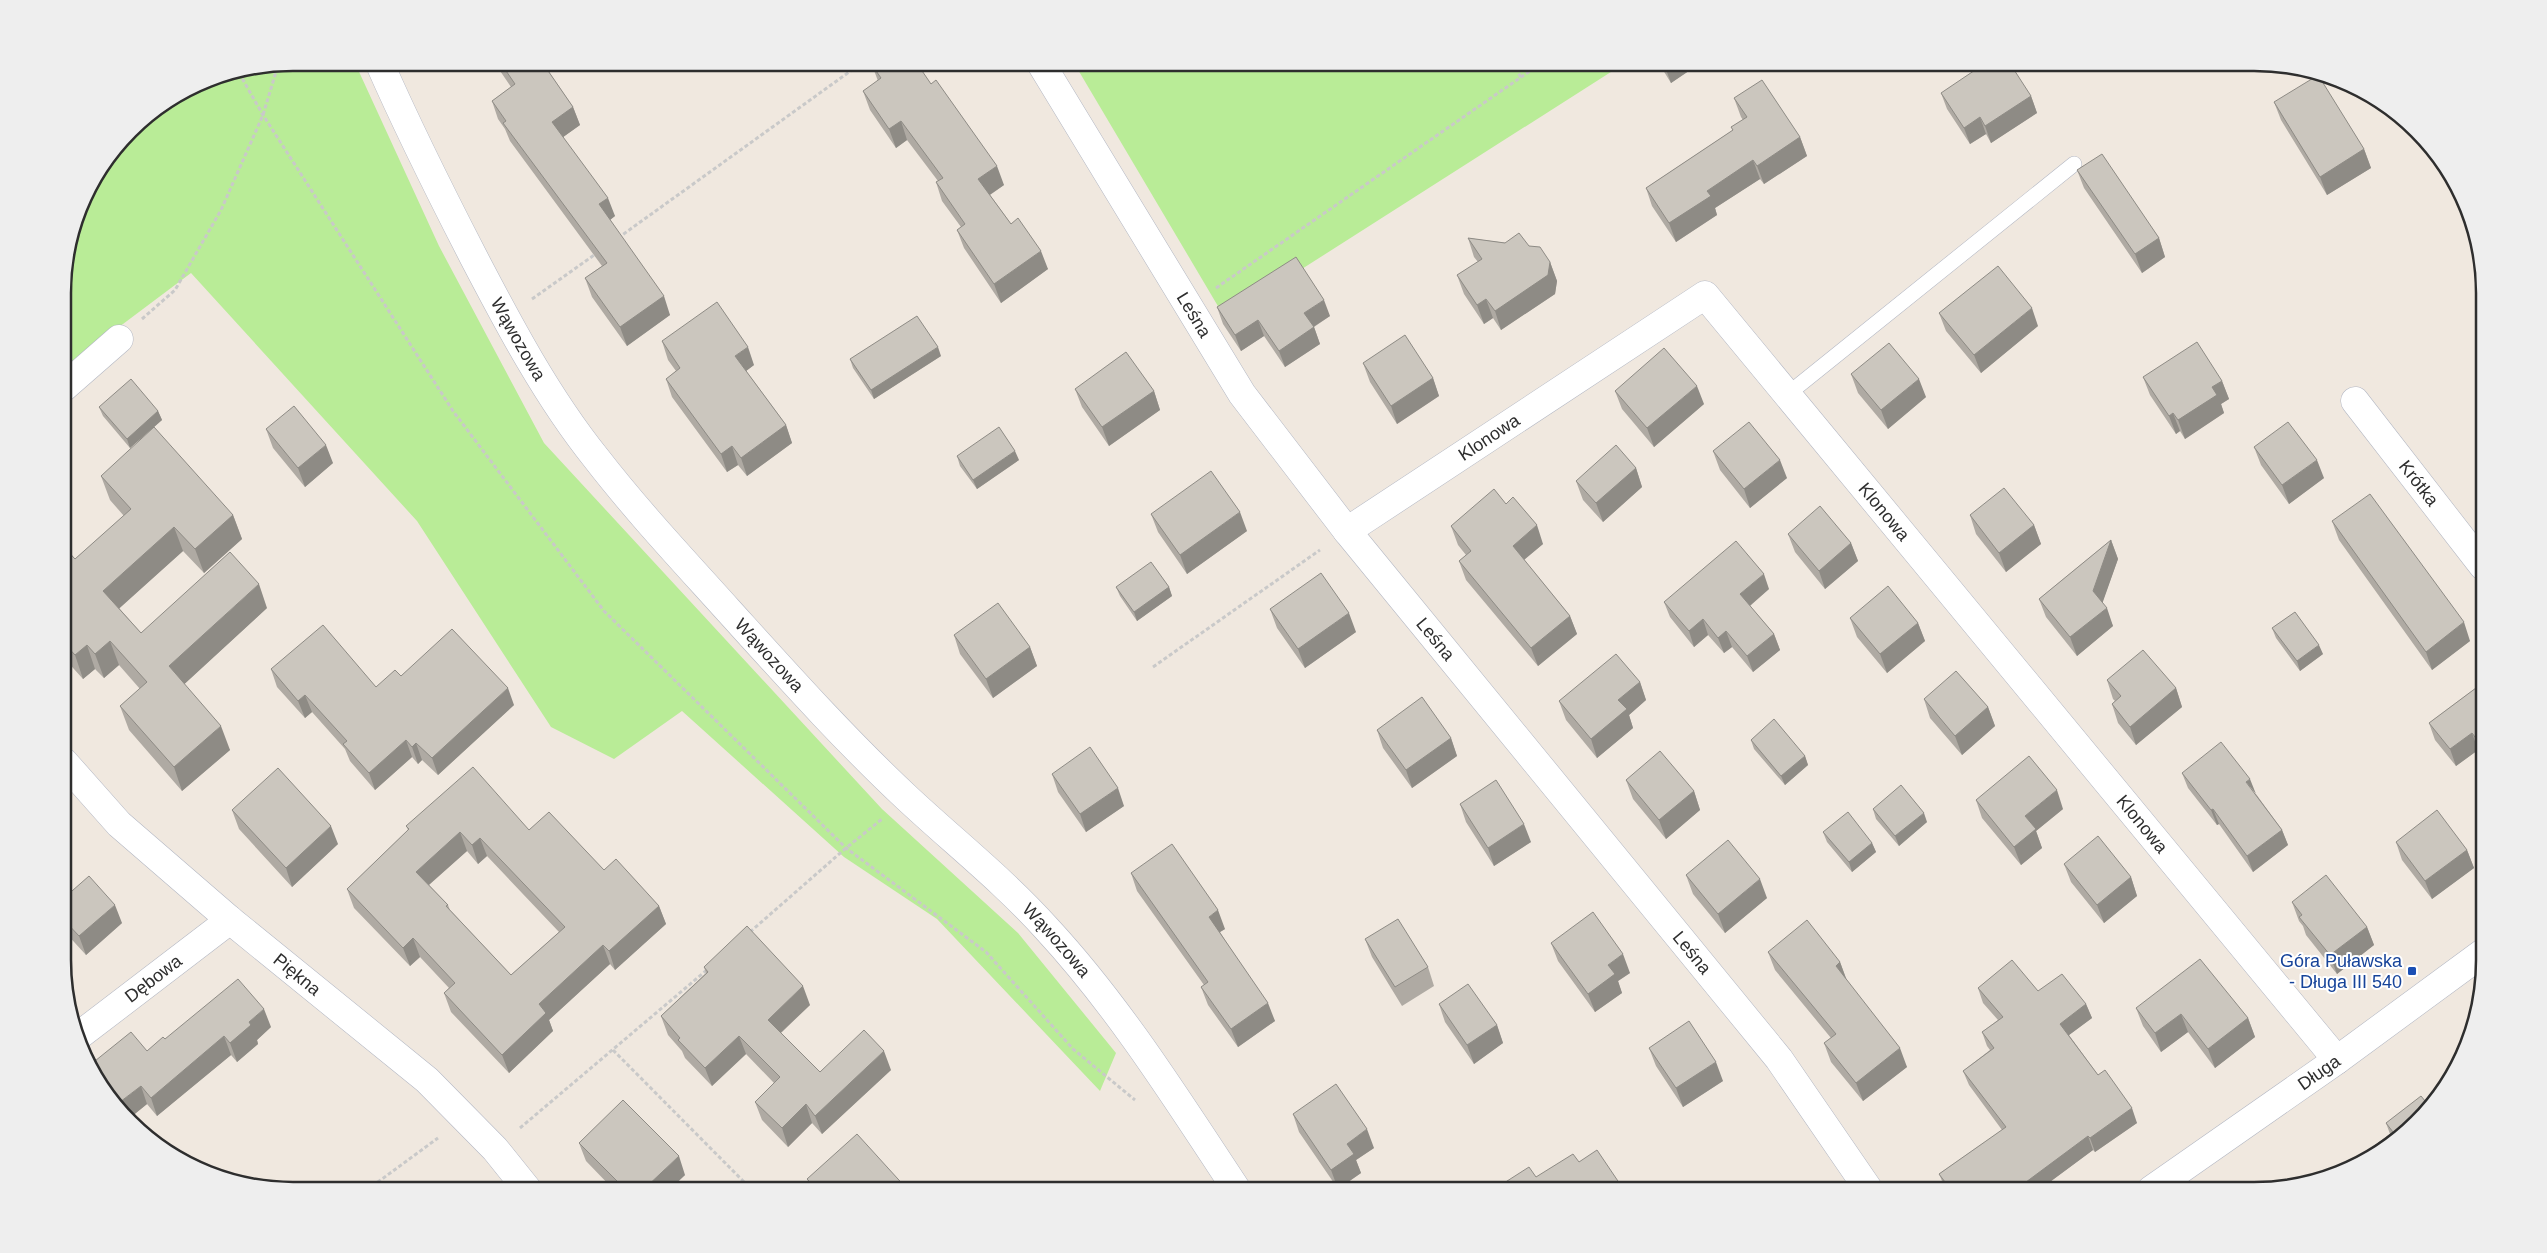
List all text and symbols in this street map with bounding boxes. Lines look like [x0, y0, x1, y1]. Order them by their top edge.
street label: Leśna [1173, 289, 1216, 342]
street label: Wąwozowa [487, 294, 550, 385]
street label: Klonowa [1455, 410, 1524, 465]
street label: Krótka [2395, 456, 2443, 511]
street label: Klonowa [1854, 479, 1914, 546]
street label: Leśna [1412, 614, 1459, 665]
street label: Wąwozowa [731, 615, 808, 697]
street label: Klonowa [2112, 791, 2172, 858]
street label: Wąwozowa [1018, 899, 1095, 982]
street label: Leśna [1669, 927, 1716, 979]
street label: Piękna [269, 949, 325, 1000]
street label: Dębowa [121, 950, 186, 1007]
place label: Góra Puławska - Długa III 540 [2280, 951, 2403, 992]
marker: Góra Puławska - Długa III 540 [2406, 965, 2418, 977]
street label: Długa [2294, 1050, 2345, 1094]

